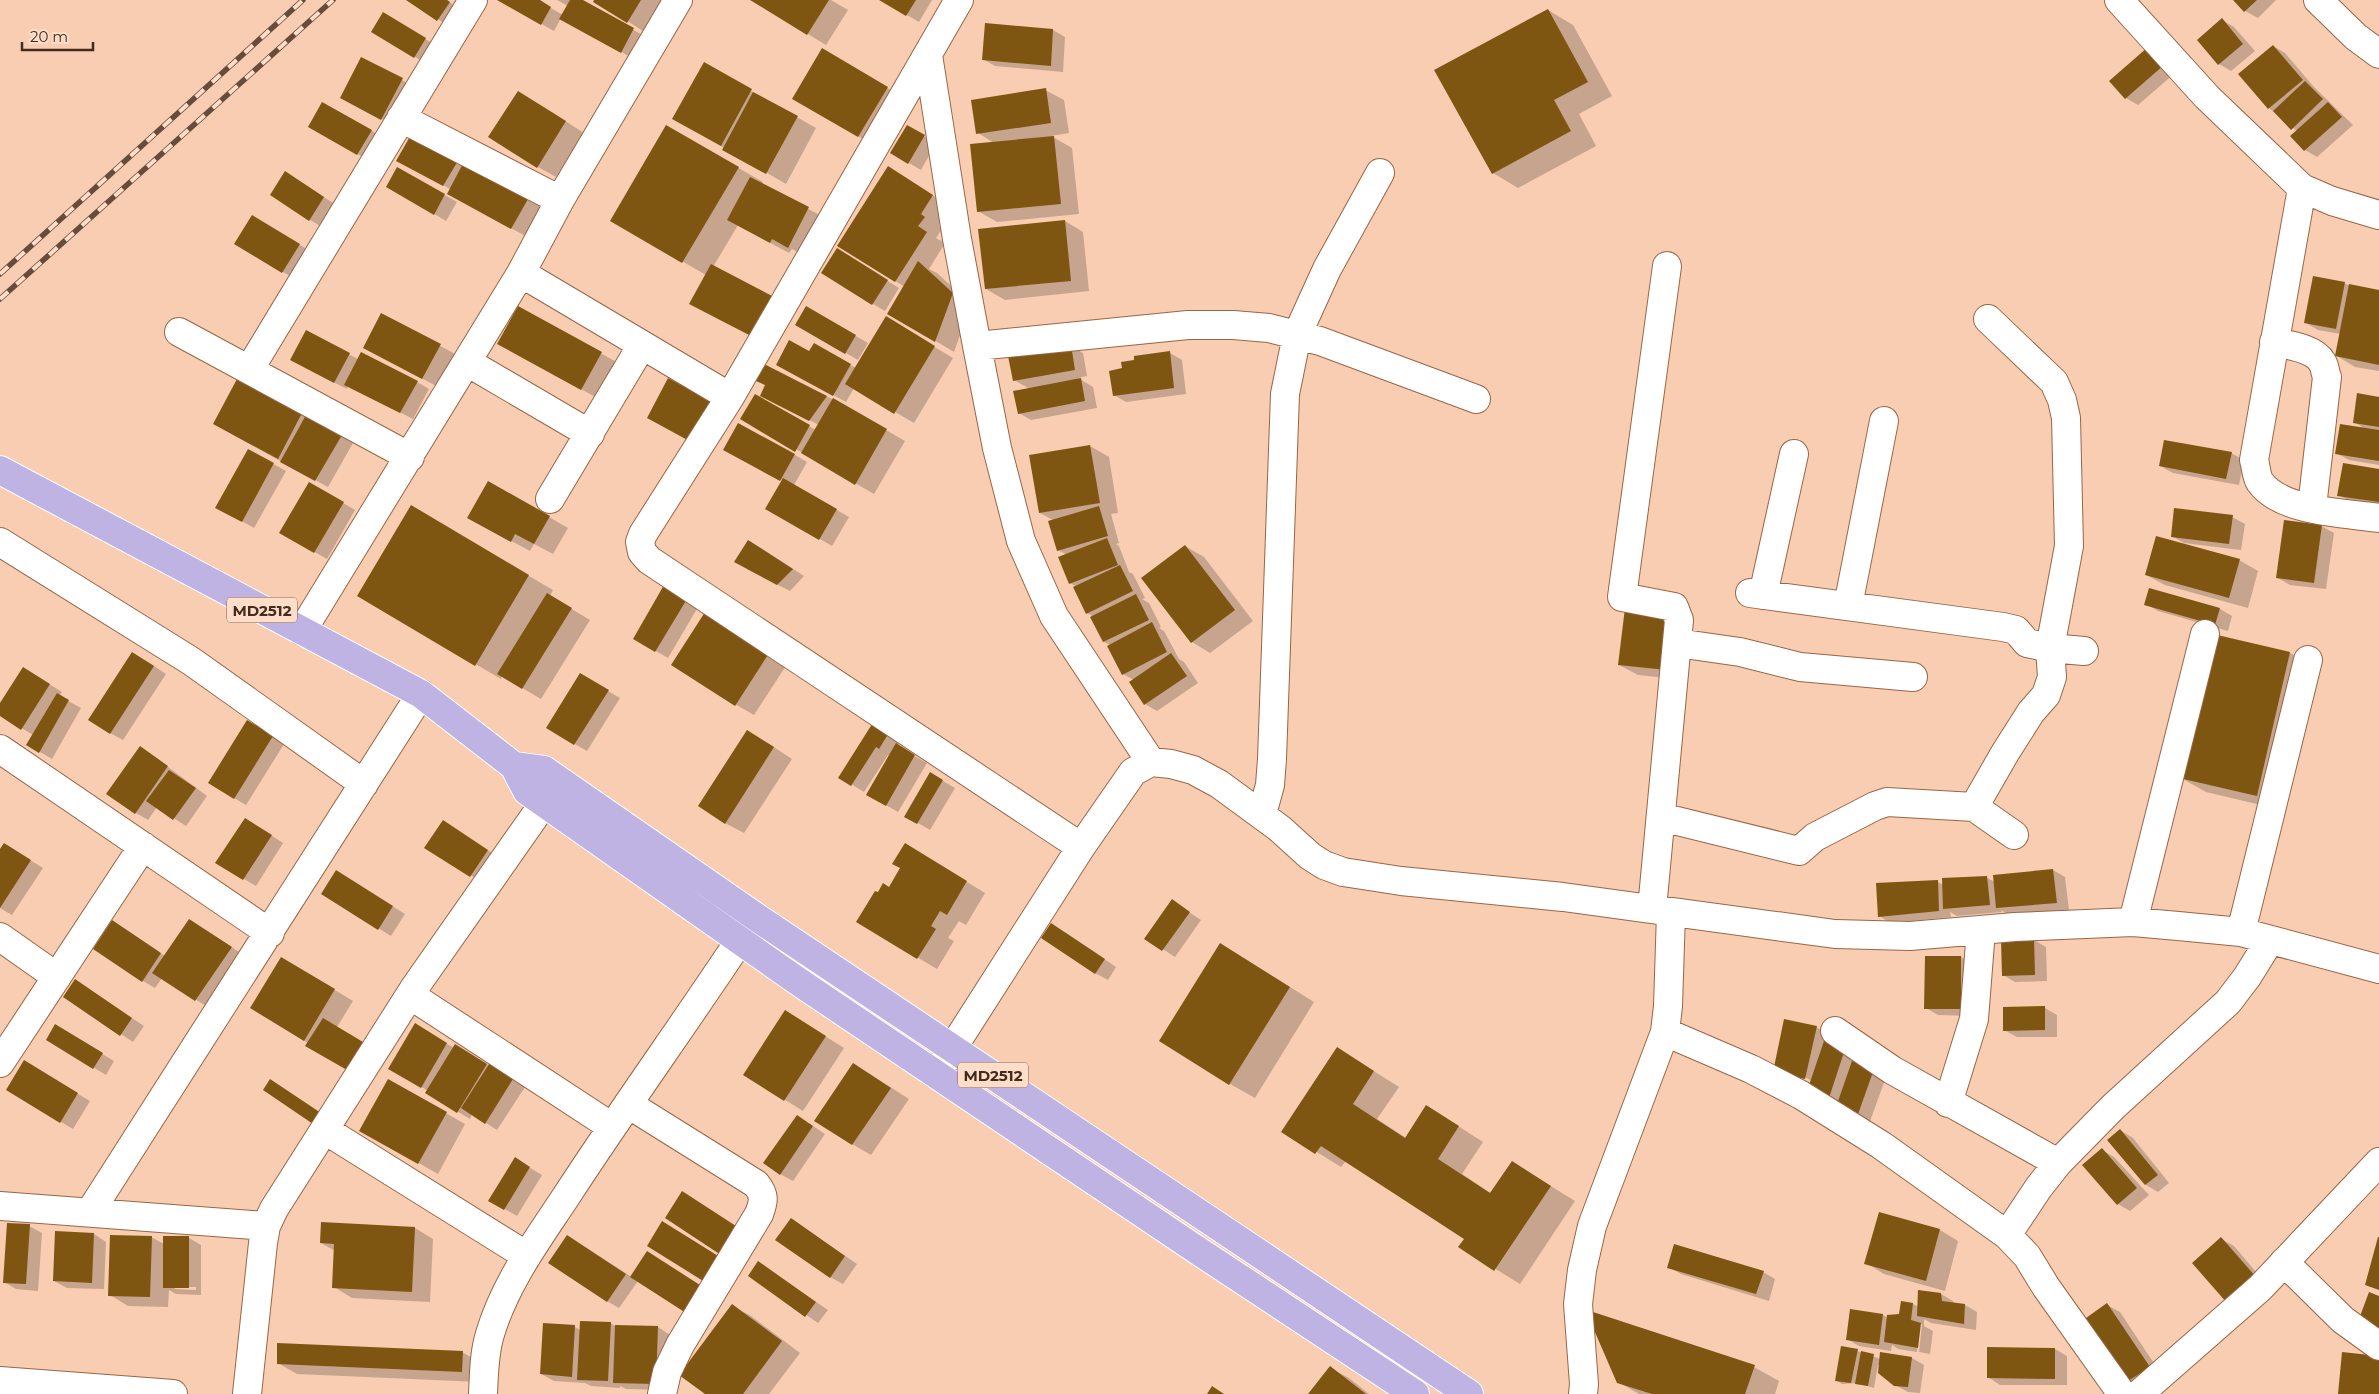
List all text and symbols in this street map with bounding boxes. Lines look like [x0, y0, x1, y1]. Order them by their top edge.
scale bar [22, 20, 94, 52]
text: 20 m [30, 27, 68, 46]
road number: MD2512 [227, 598, 297, 622]
road number: MD2512 [958, 1062, 1028, 1088]

